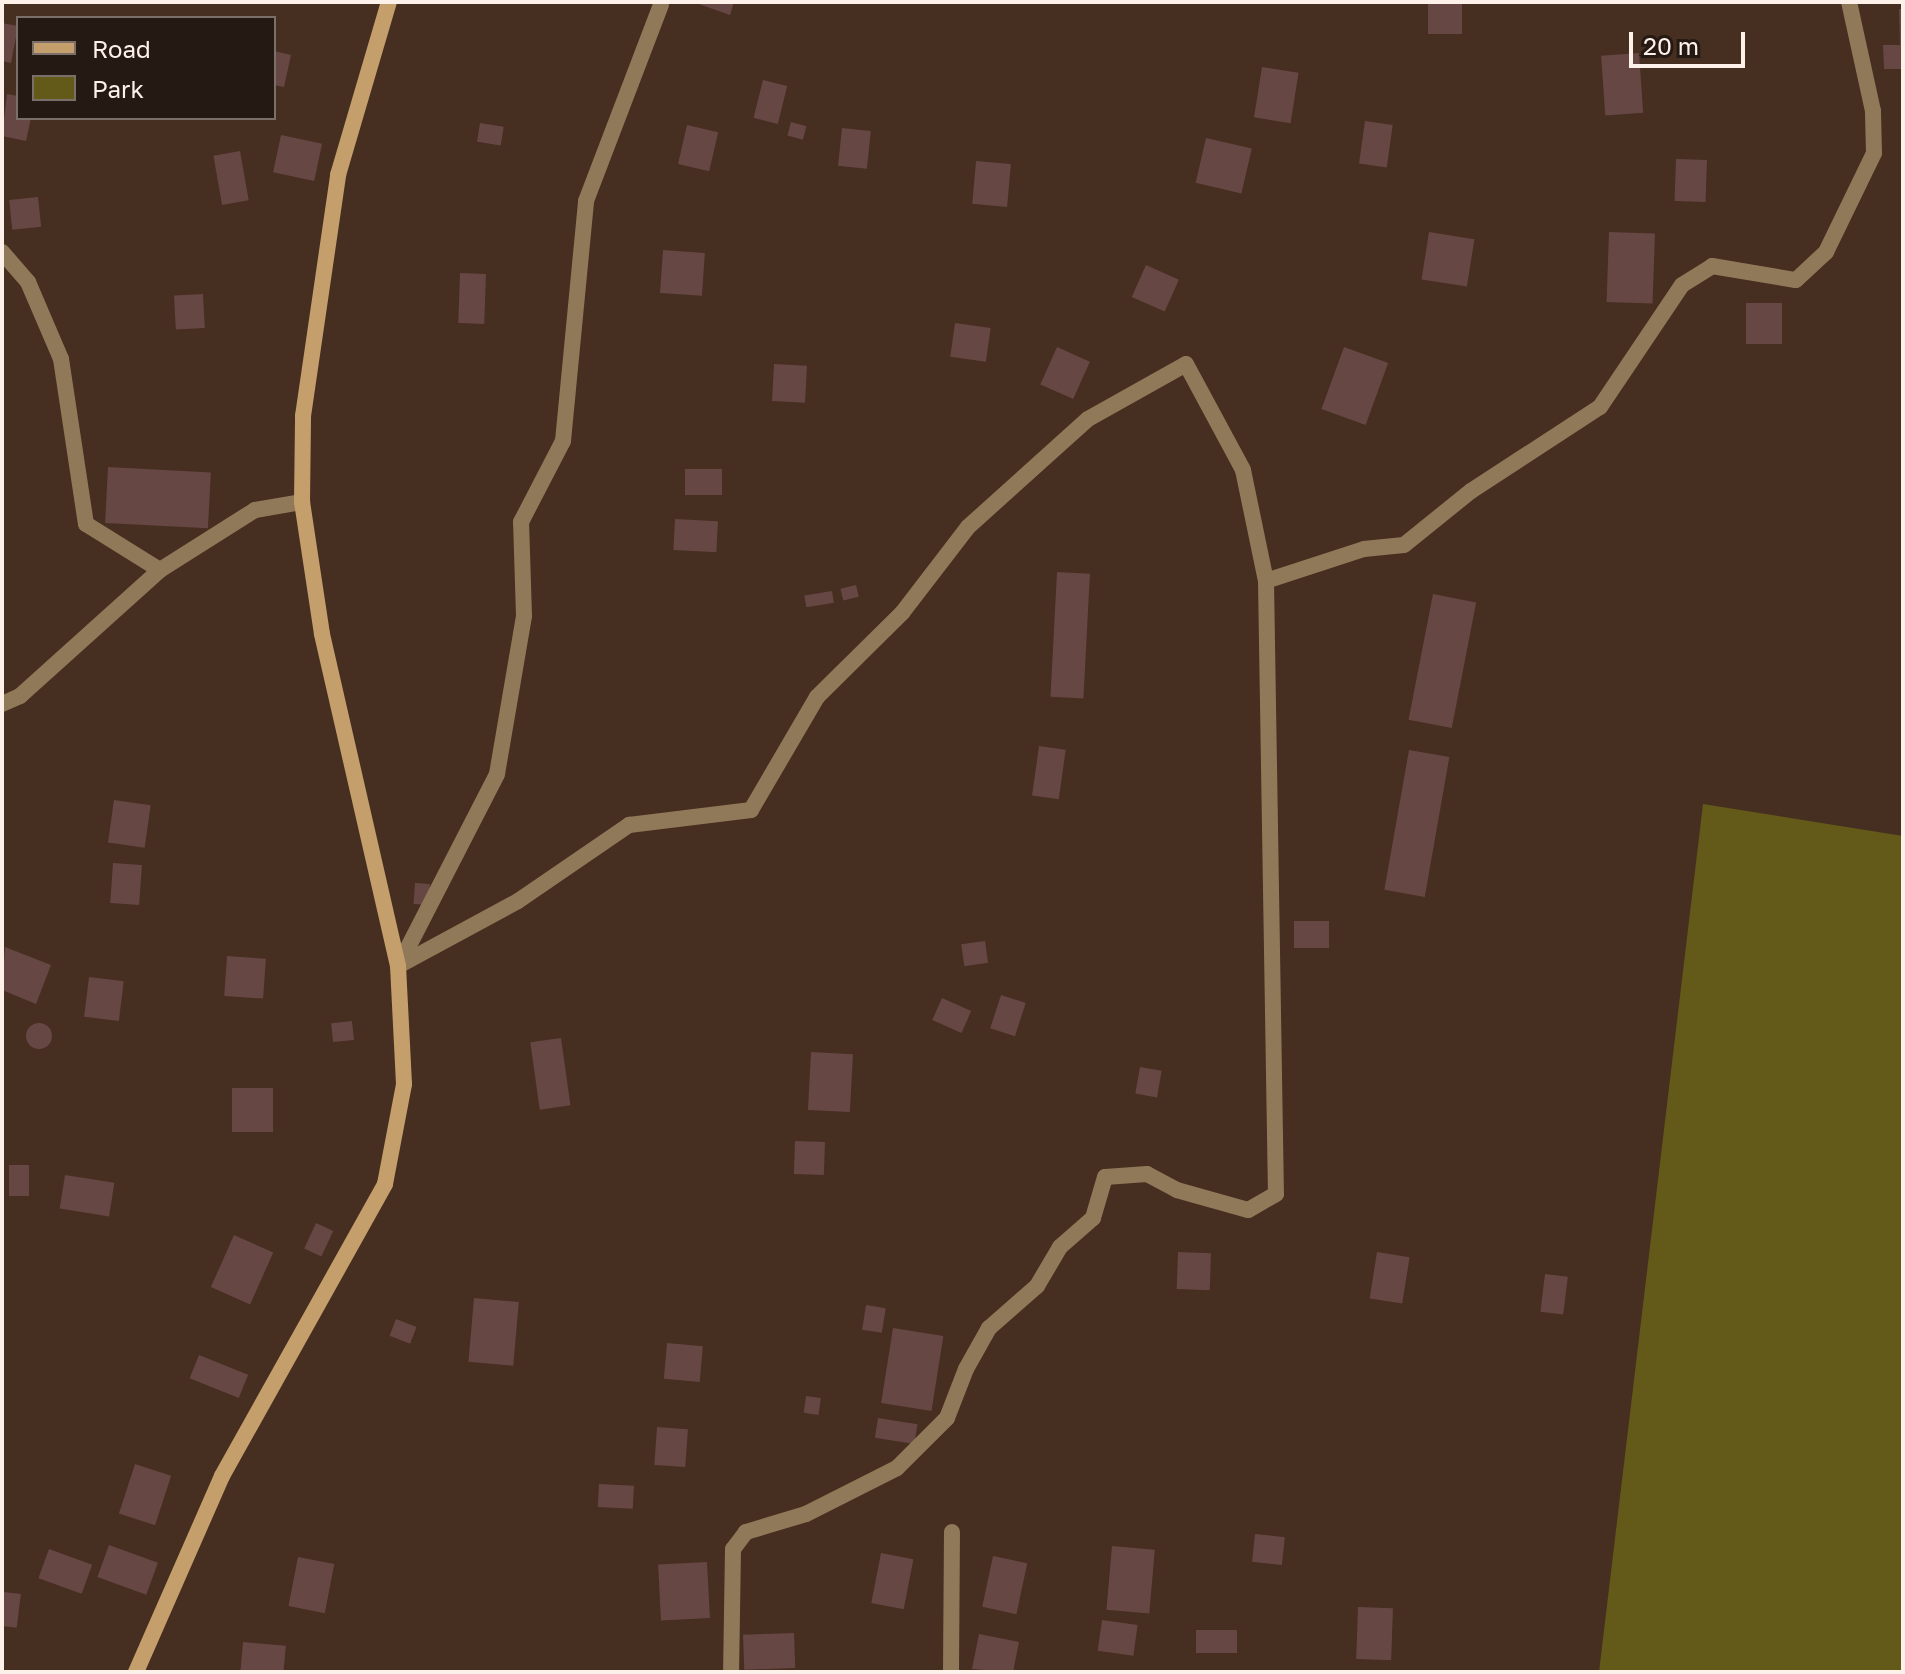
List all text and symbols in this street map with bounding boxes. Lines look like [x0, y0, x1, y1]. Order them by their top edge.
legend [16, 16, 276, 120]
scale bar [1633, 16, 1749, 66]
text: 20 m [1643, 31, 1699, 60]
text: Road [92, 34, 151, 63]
text: Park [92, 74, 144, 103]

